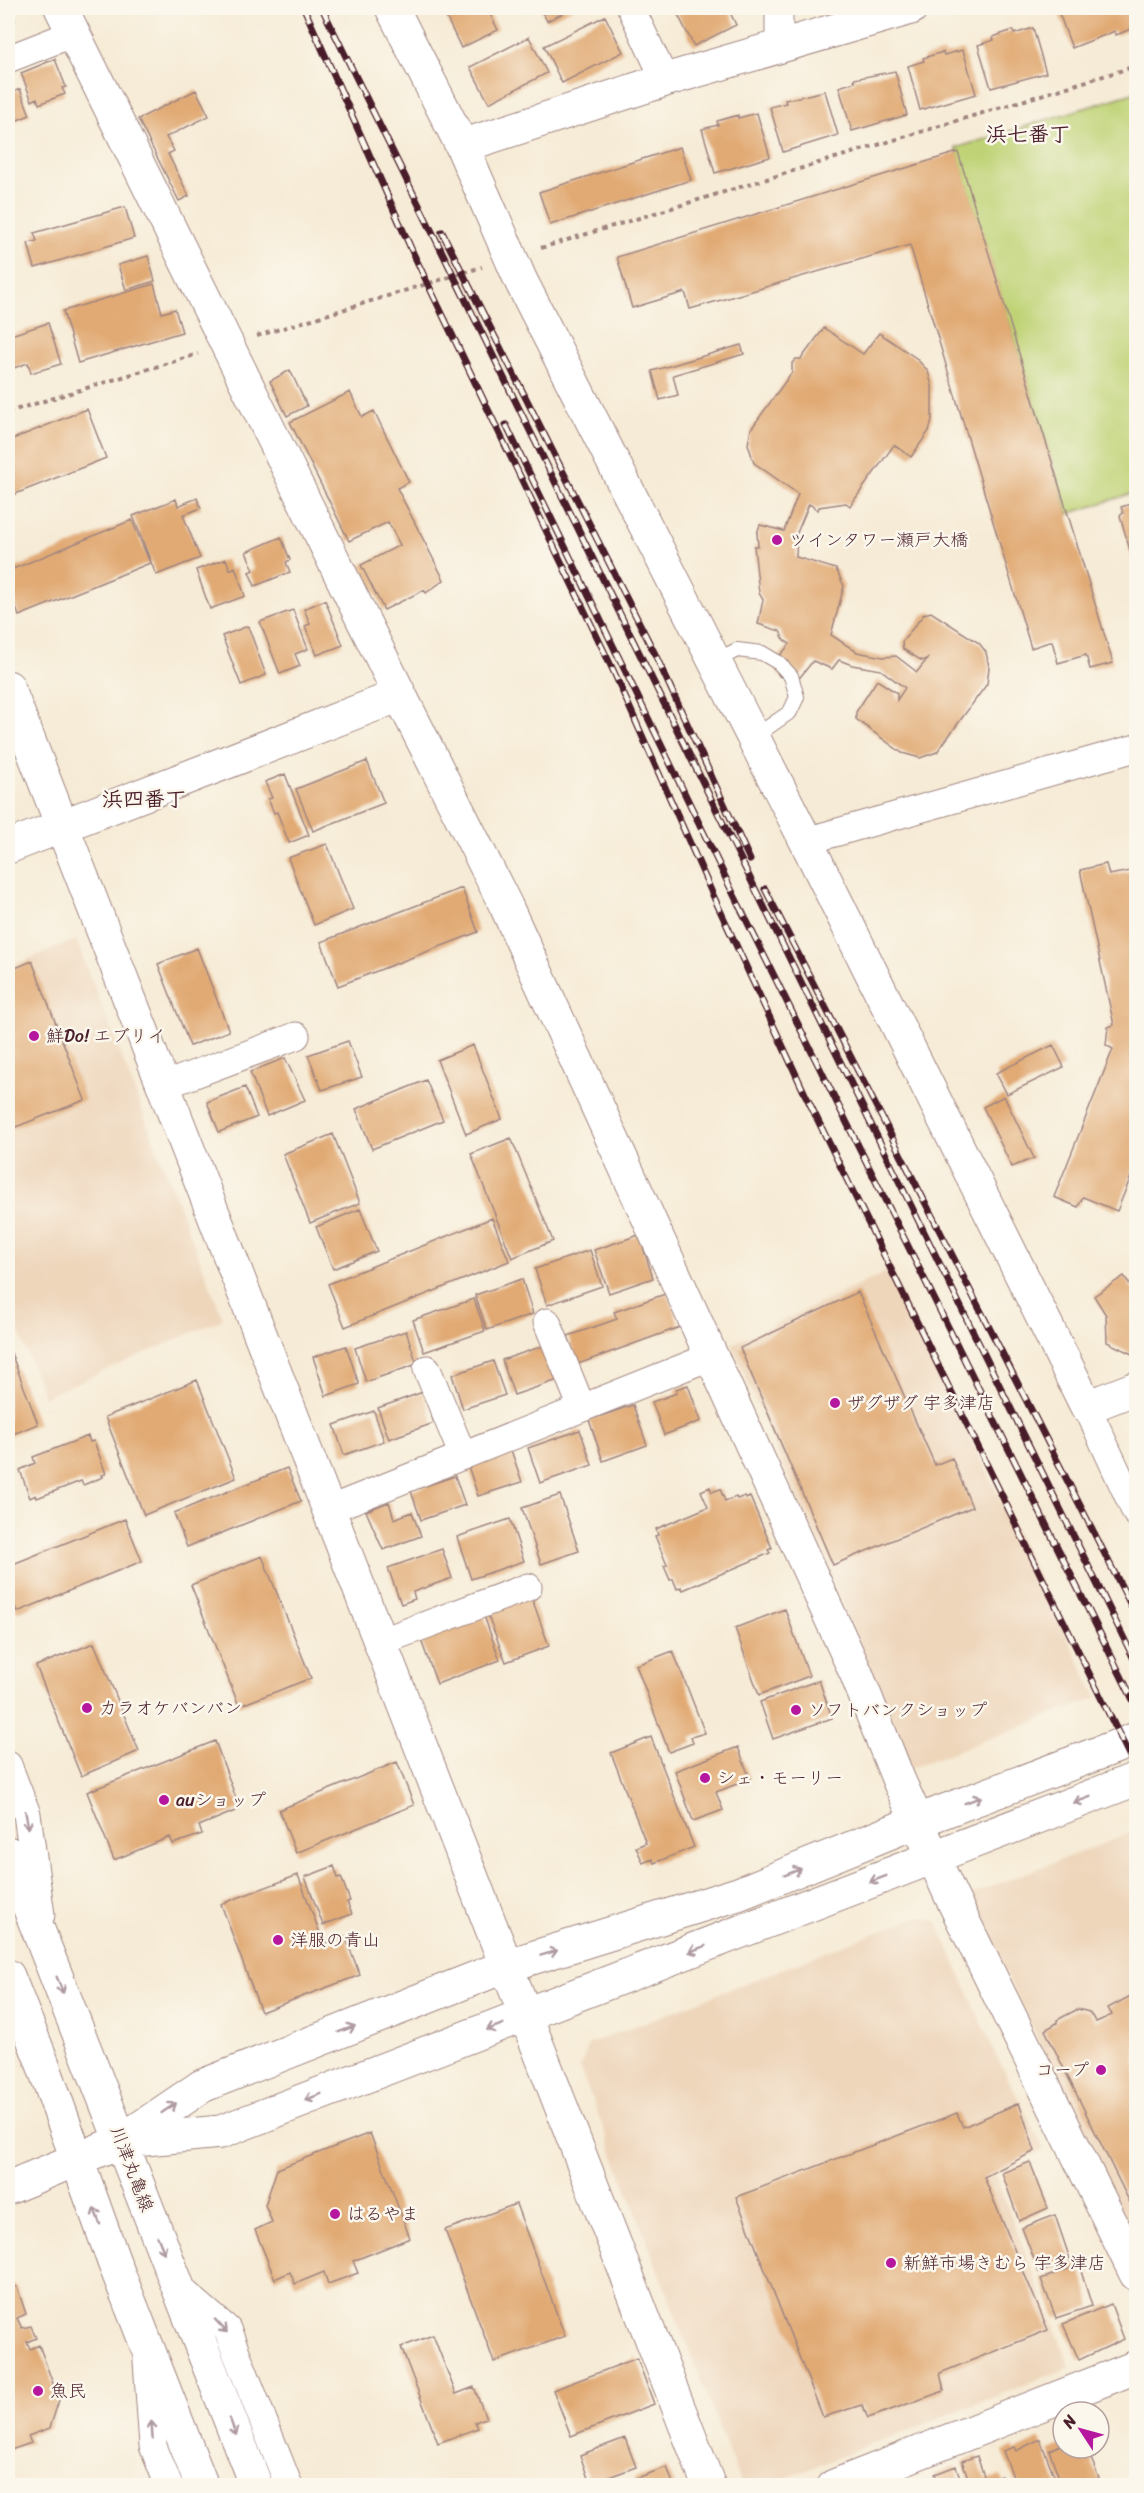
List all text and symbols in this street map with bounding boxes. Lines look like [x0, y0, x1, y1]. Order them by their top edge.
district label: 浜七番丁 [986, 115, 1070, 153]
place label: ツインタワー瀬戸大橋 [789, 524, 968, 556]
marker: ツインタワー瀬戸大橋 [770, 533, 784, 547]
district label: 浜四番丁 [102, 780, 186, 818]
place label: 鮮Do! エブリイ [46, 1020, 165, 1052]
marker: 鮮Do! エブリイ [27, 1029, 41, 1043]
place label: ザグザグ 宇多津店 [847, 1387, 995, 1419]
marker: ザグザグ 宇多津店 [828, 1396, 842, 1410]
place label: カラオケバンバン [99, 1692, 242, 1724]
place label: ソフトバンクショップ [808, 1694, 987, 1726]
marker: カラオケバンバン [80, 1701, 94, 1715]
marker: ソフトバンクショップ [789, 1703, 803, 1717]
place label: シェ・モーリー [717, 1762, 843, 1794]
marker: シェ・モーリー [698, 1771, 712, 1785]
place label: auショップ [176, 1784, 266, 1816]
marker: auショップ [157, 1793, 171, 1807]
one-way arrow [963, 1794, 982, 1805]
one-way arrow [1073, 1796, 1092, 1807]
one-way arrow [22, 1810, 33, 1829]
one-way arrow [783, 1866, 802, 1877]
one-way arrow [870, 1874, 888, 1885]
place label: 洋服の青山 [290, 1924, 380, 1956]
marker: 洋服の青山 [271, 1933, 285, 1947]
one-way arrow [688, 1944, 706, 1955]
one-way arrow [539, 1947, 558, 1958]
one-way arrow [55, 1975, 66, 1994]
one-way arrow [486, 2022, 505, 2033]
one-way arrow [337, 2023, 355, 2034]
place label: コープ [1036, 2054, 1089, 2086]
marker: コープ [1094, 2063, 1108, 2077]
one-way arrow [304, 2092, 323, 2103]
one-way arrow [160, 2102, 177, 2114]
street label: 川津丸亀線 [101, 2121, 163, 2217]
place label: はるやま [347, 2198, 419, 2230]
one-way arrow [91, 2207, 102, 2226]
marker: はるやま [328, 2207, 342, 2221]
one-way arrow [156, 2235, 167, 2254]
place label: 新鮮市場きむら 宇多津店 [903, 2247, 1106, 2279]
marker: 新鮮市場きむら 宇多津店 [884, 2256, 898, 2270]
one-way arrow [214, 2319, 228, 2334]
place label: 魚民 [50, 2375, 86, 2407]
marker: 魚民 [31, 2384, 45, 2398]
north arrow [1051, 2400, 1111, 2460]
text: N [1054, 2408, 1085, 2435]
one-way arrow [228, 2417, 239, 2435]
one-way arrow [146, 2421, 157, 2441]

